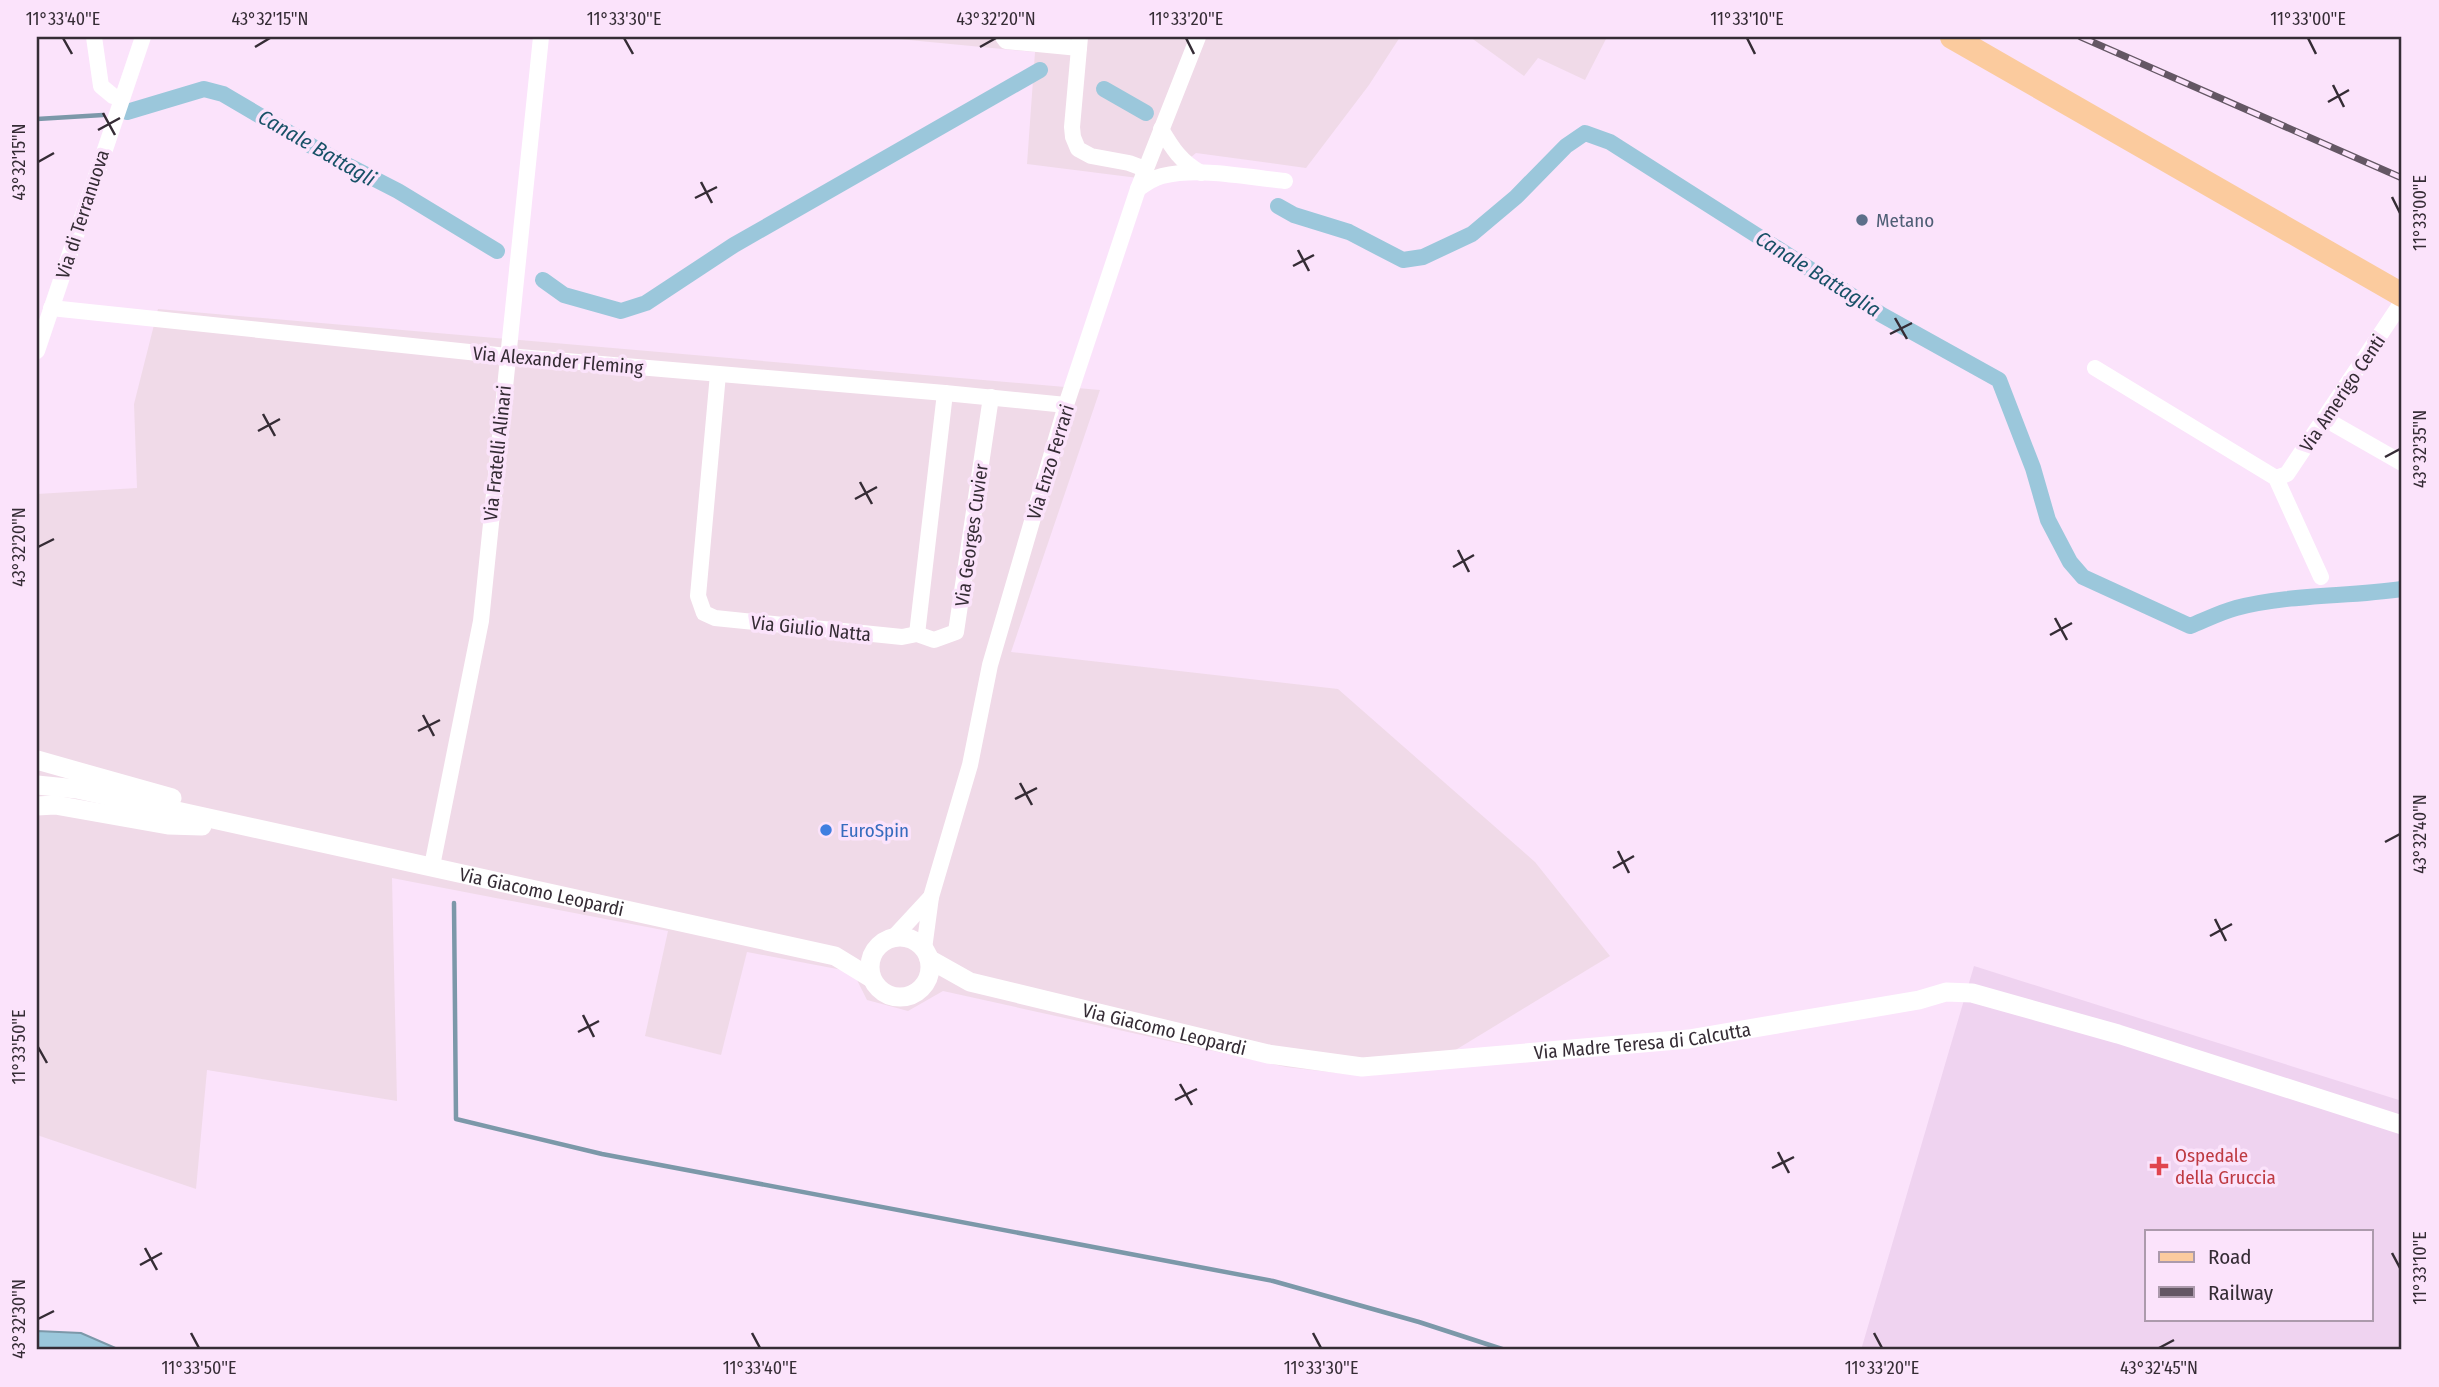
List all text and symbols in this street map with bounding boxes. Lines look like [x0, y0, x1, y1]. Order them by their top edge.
text: 11°33'40"E [26, 8, 100, 30]
text: 43°32'15"N [231, 8, 309, 30]
text: 11°33'30"E [587, 8, 661, 30]
text: 43°32'20"N [956, 8, 1036, 30]
text: 11°33'20"E [1149, 8, 1223, 30]
text: 11°33'10"E [1710, 8, 1784, 30]
text: 11°33'00"E [2270, 8, 2346, 30]
water label: Canale Battagli [254, 104, 381, 192]
text: 43°32'15"N [8, 123, 30, 201]
street label: Via di Terranuova [51, 147, 114, 282]
text: 11°33'00"E [2409, 175, 2431, 251]
place label: Metano [1876, 209, 1934, 232]
marker: Metano [1854, 212, 1870, 228]
water label: Canale Battaglia [1751, 225, 1885, 323]
street label: Via Amerigo Centi [2295, 330, 2390, 456]
street label: Via Alexander Fleming [472, 342, 644, 379]
street label: Via Fratelli Alinari [479, 384, 516, 522]
street label: Via Enzo Ferrari [1022, 402, 1079, 523]
text: 43°32'35"N [2409, 410, 2431, 488]
street label: Via Georges Cuvier [950, 462, 993, 608]
text: 43°32'20"N [8, 507, 30, 587]
street label: Via Giulio Natta [750, 611, 872, 646]
text: 43°32'40"N [2409, 794, 2431, 874]
place label: EuroSpin [840, 819, 909, 842]
marker: EuroSpin [818, 822, 834, 838]
street label: Via Giacomo Leopardi [457, 863, 626, 921]
street label: Via Giacomo Leopardi [1080, 999, 1249, 1060]
text: 11°33'50"E [8, 1010, 30, 1084]
street label: Via Madre Teresa di Calcutta [1533, 1018, 1753, 1064]
place label: Ospedale della Gruccia [2175, 1144, 2276, 1189]
marker: Ospedale della Gruccia [2149, 1156, 2169, 1176]
legend [2145, 1230, 2372, 1320]
text: 11°33'10"E [2409, 1231, 2431, 1305]
text: Road [2208, 1244, 2252, 1270]
text: 43°32'30"N [8, 1279, 30, 1359]
text: Railway [2208, 1280, 2274, 1306]
text: 11°33'50"E [162, 1357, 236, 1379]
text: 11°33'40"E [723, 1357, 797, 1379]
text: 11°33'30"E [1284, 1357, 1358, 1379]
text: 11°33'20"E [1845, 1357, 1919, 1379]
text: 43°32'45"N [2120, 1357, 2198, 1379]

